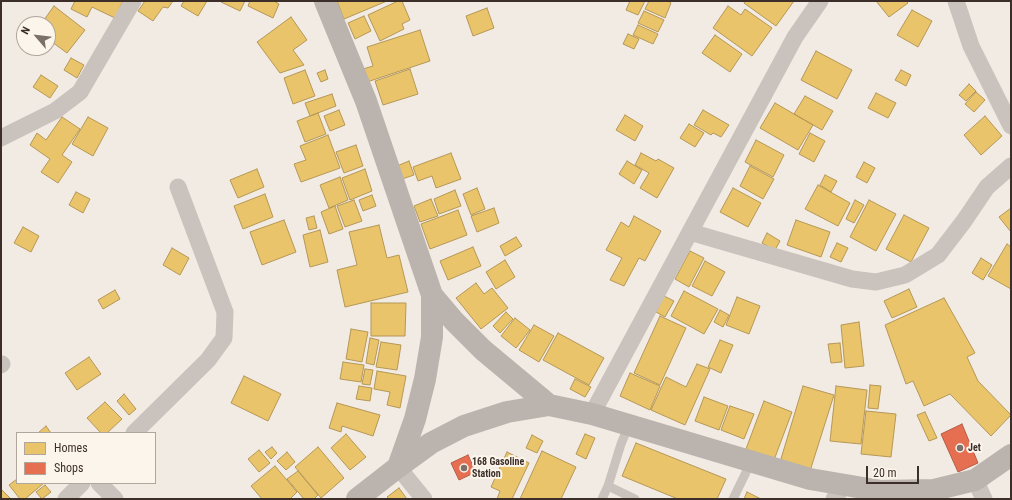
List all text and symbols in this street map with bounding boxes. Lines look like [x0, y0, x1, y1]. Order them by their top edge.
north arrow [16, 16, 56, 56]
text: N [19, 25, 33, 37]
legend [16, 432, 156, 484]
text: Homes [54, 441, 88, 455]
place label: Jet [968, 442, 981, 454]
marker: Jet [955, 443, 965, 453]
place label: 168 Gasoline Station [472, 456, 524, 480]
scale bar [868, 458, 921, 484]
text: Shops [54, 461, 83, 475]
marker: 168 Gasoline Station [459, 463, 469, 473]
text: 20 m [873, 466, 897, 480]

